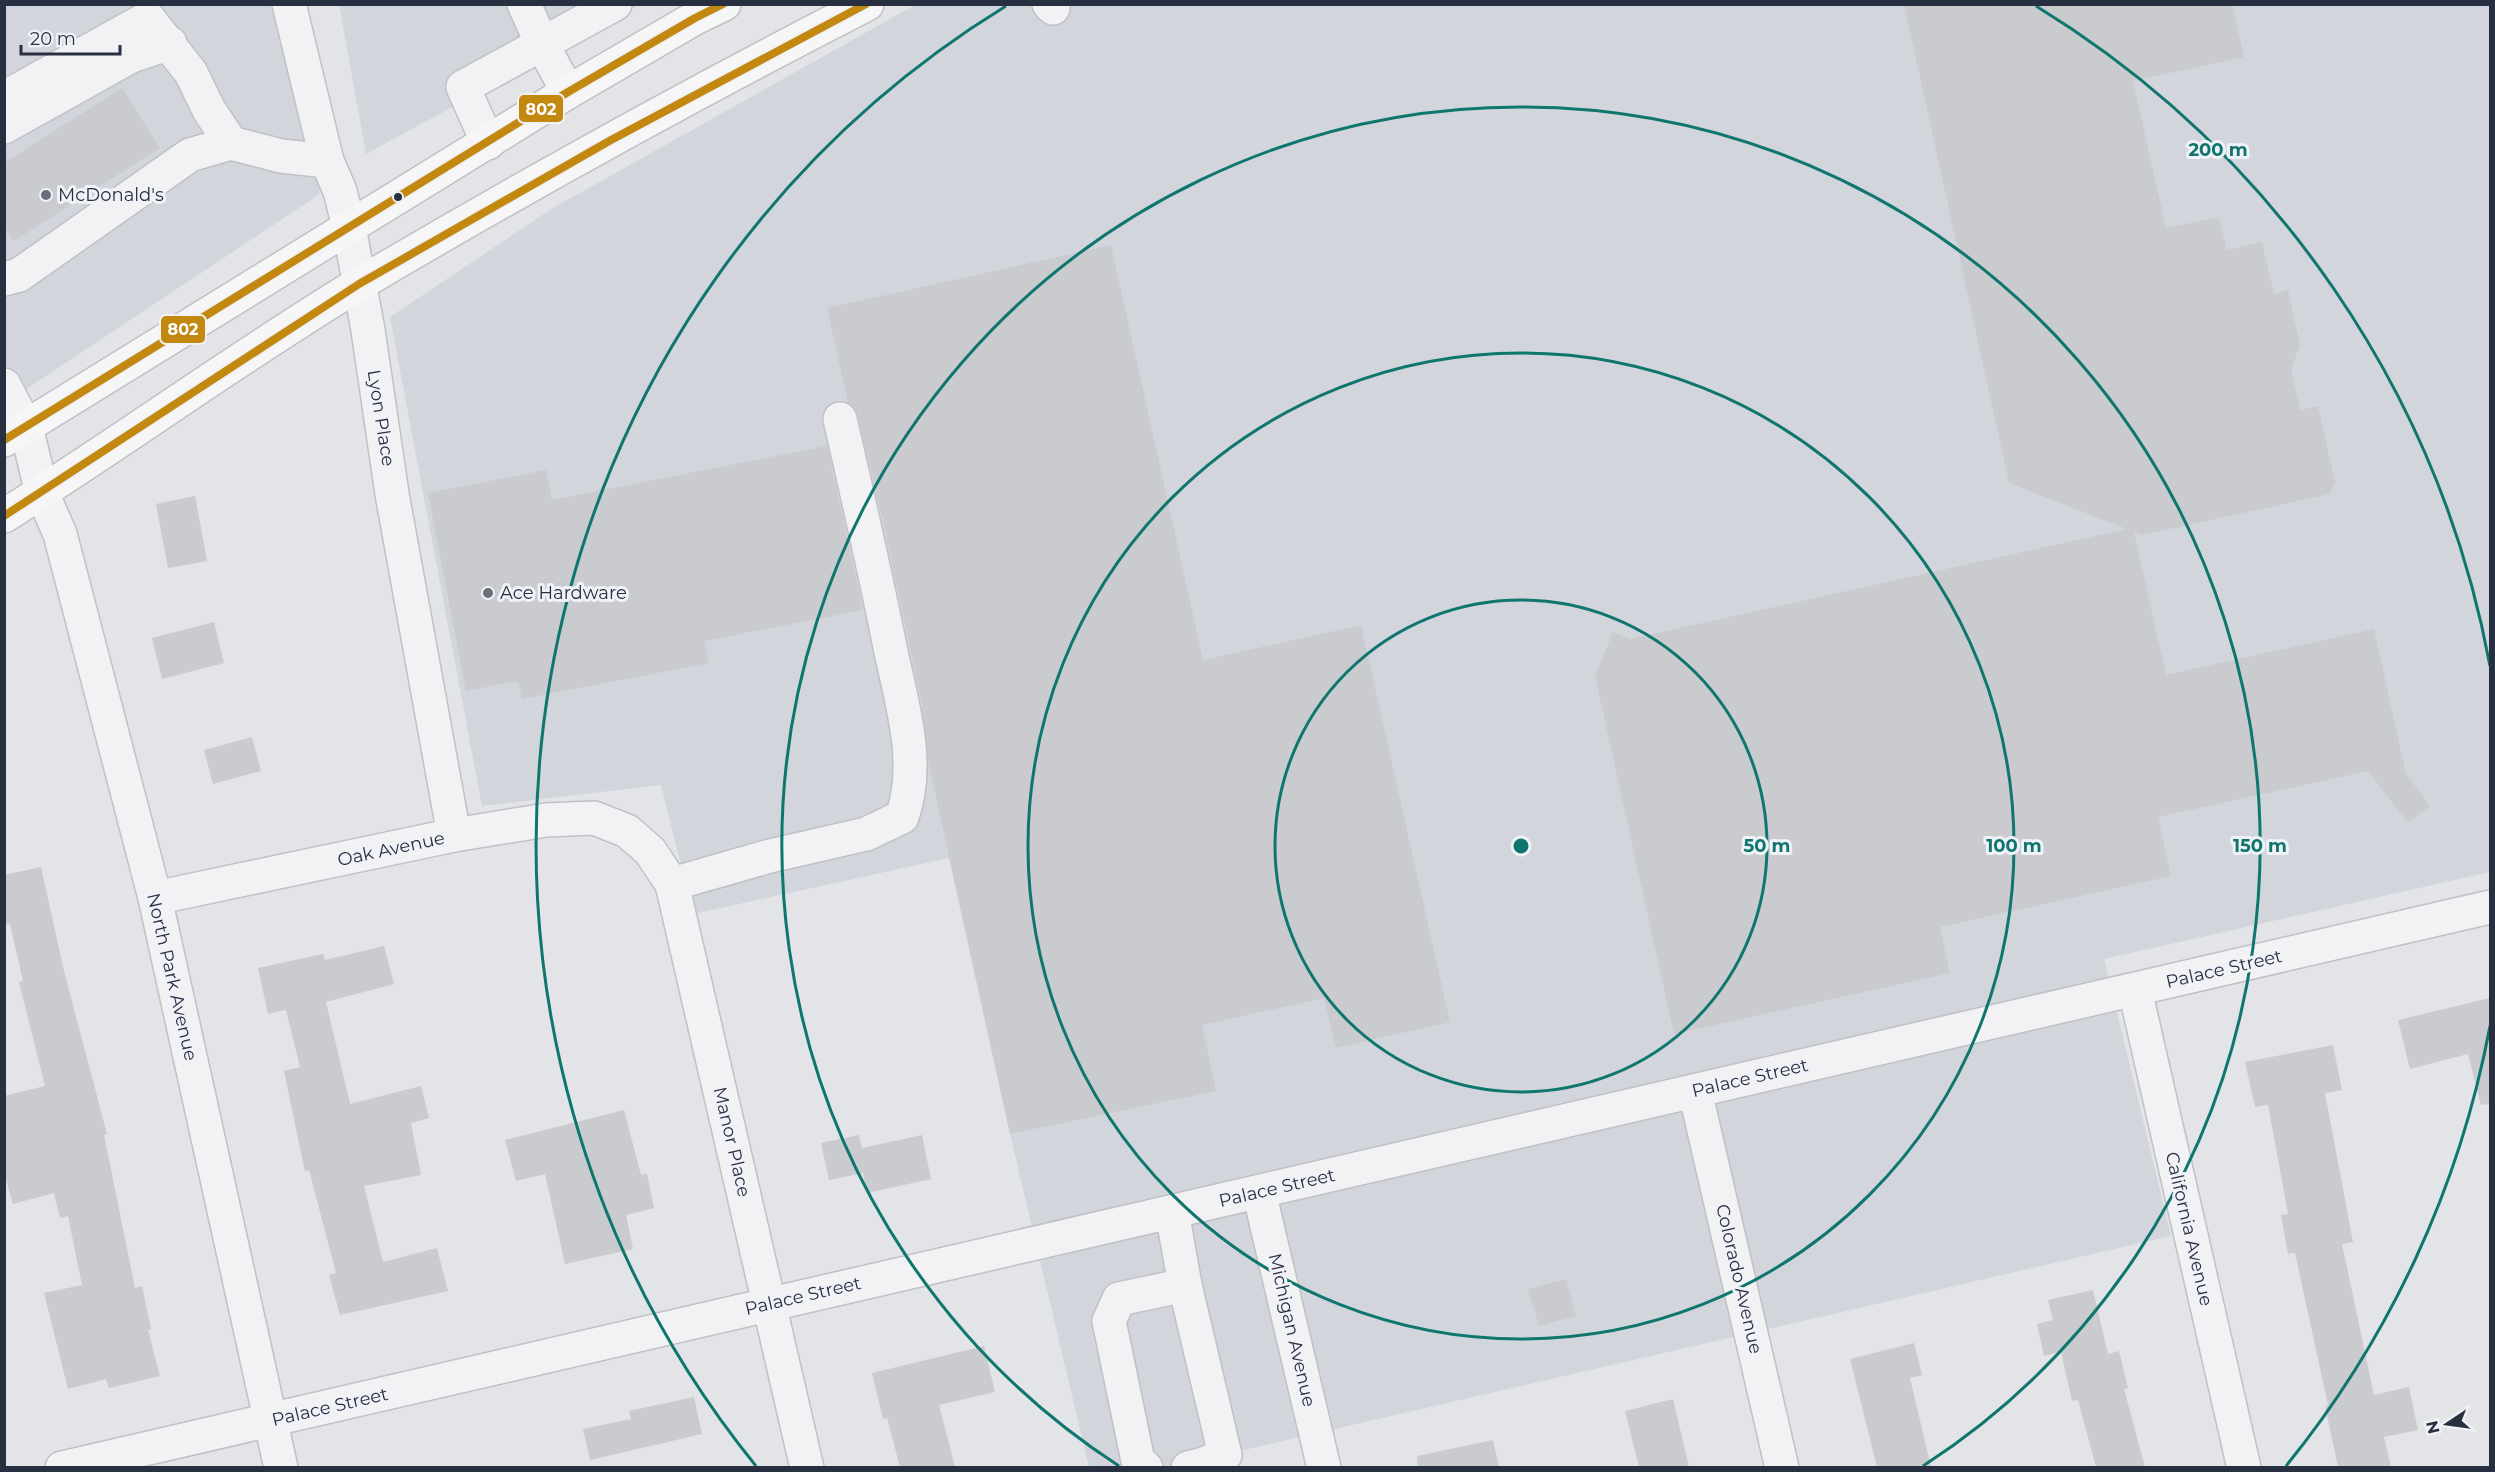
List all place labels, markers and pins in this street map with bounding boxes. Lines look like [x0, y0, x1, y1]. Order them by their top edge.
place label: McDonald's [58, 184, 164, 206]
marker: McDonald's [39, 188, 53, 202]
unlabelled marker [392, 191, 404, 203]
place label: Ace Hardware [500, 582, 627, 604]
marker: Ace Hardware [481, 586, 495, 600]
centre of rings [1511, 836, 1531, 856]

